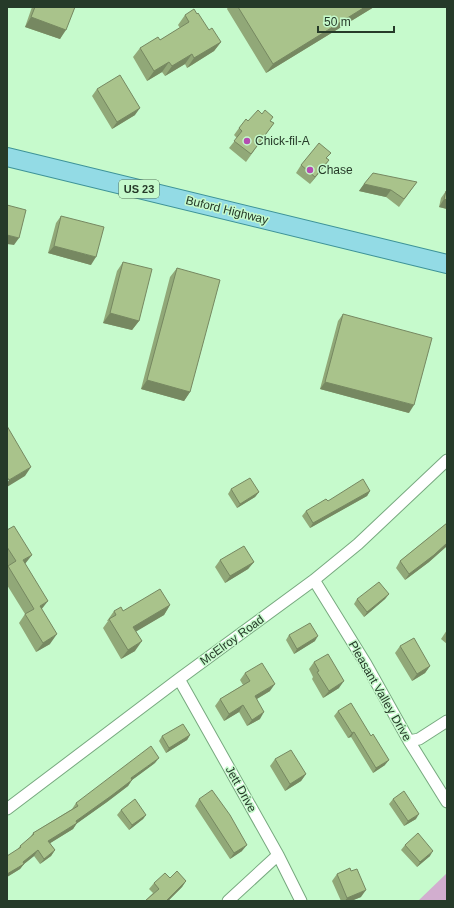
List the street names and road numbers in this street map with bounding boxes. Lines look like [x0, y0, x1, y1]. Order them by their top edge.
road number: US 23 [119, 180, 159, 198]
street label: Buford Highway [184, 193, 270, 227]
street label: McElroy Road [197, 612, 267, 668]
street label: Pleasant Valley Drive [346, 638, 415, 744]
street label: Jett Drive [223, 763, 260, 815]

